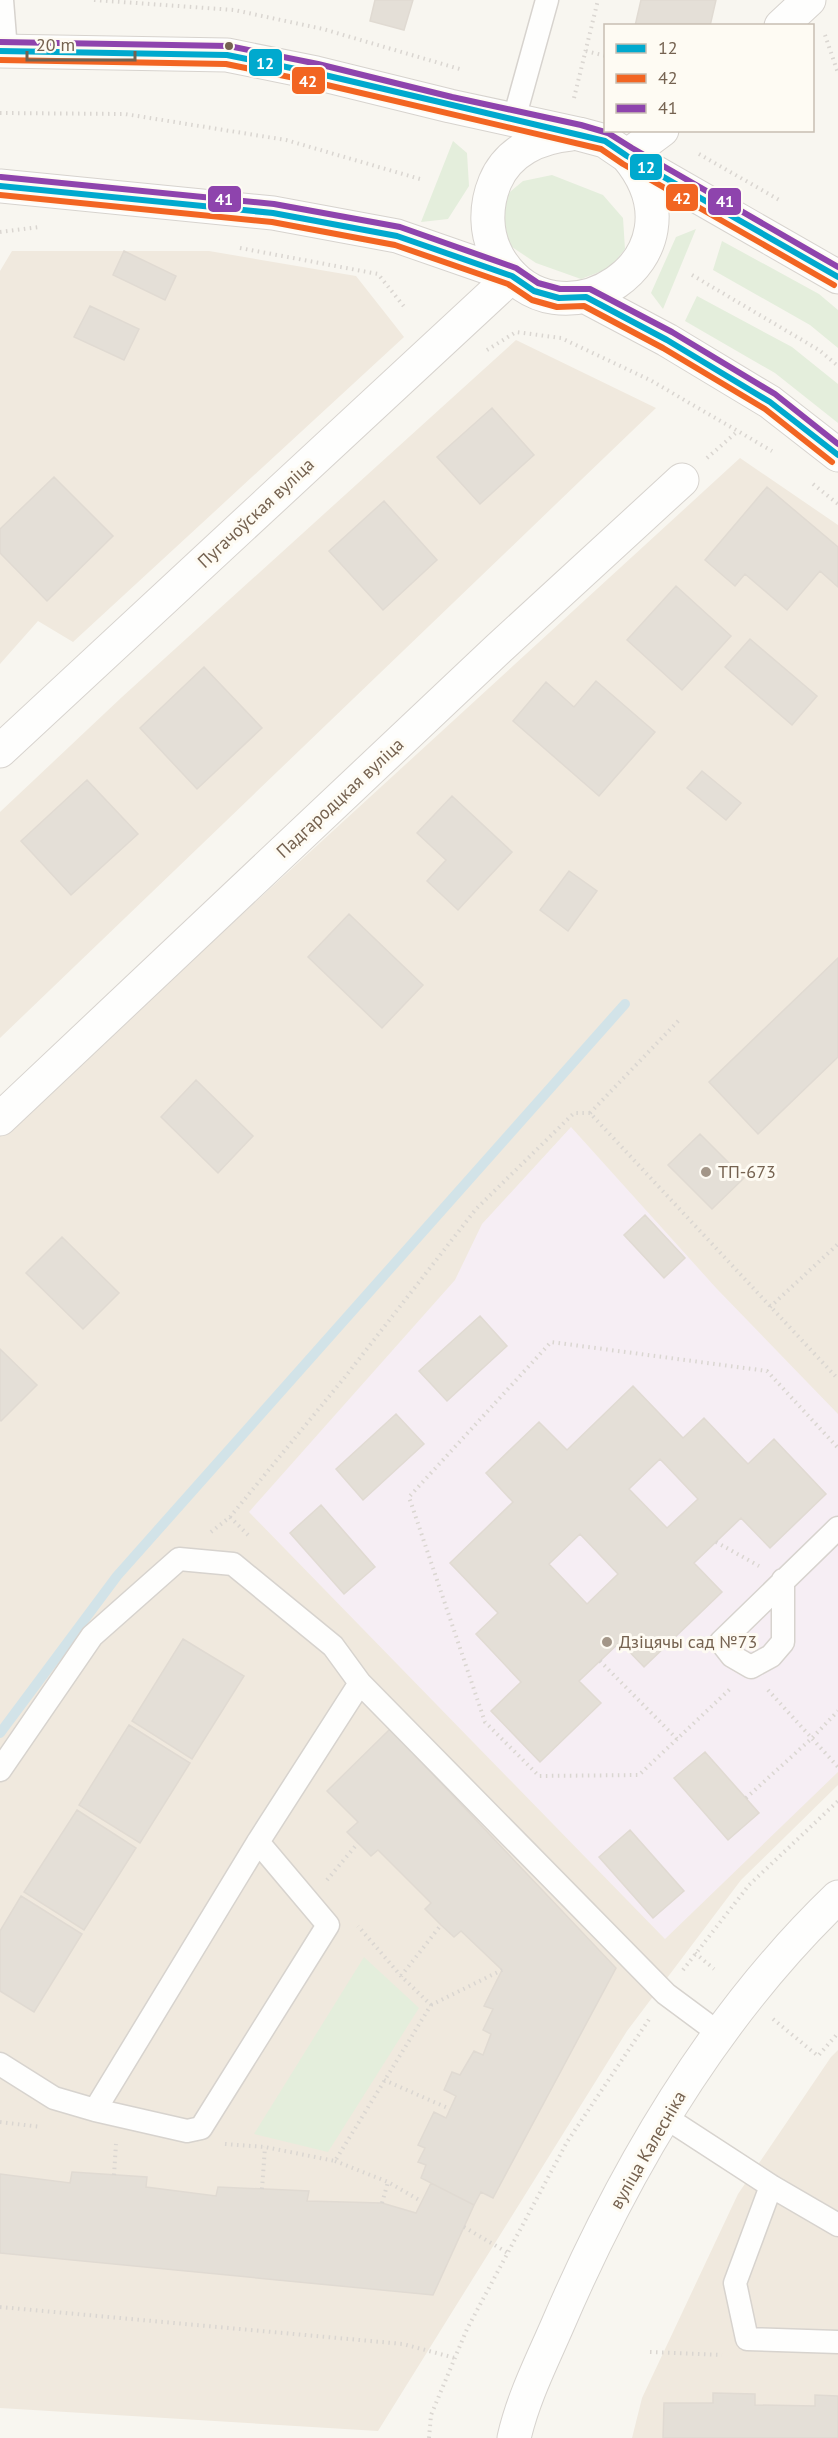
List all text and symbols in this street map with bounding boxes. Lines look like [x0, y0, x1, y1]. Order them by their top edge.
scale bar [27, 24, 135, 62]
legend [604, 24, 814, 132]
text: 20 m [36, 33, 75, 56]
text: 12 [658, 36, 678, 59]
unlabelled marker [223, 40, 235, 52]
line badge: 12 [248, 48, 283, 77]
text: 12 [256, 53, 274, 73]
line badge: 42 [291, 66, 326, 95]
text: 42 [658, 66, 678, 89]
text: 42 [299, 71, 317, 91]
text: 41 [658, 96, 678, 119]
line badge: 12 [629, 153, 663, 181]
text: 12 [637, 157, 655, 177]
line badge: 42 [665, 183, 699, 212]
line badge: 41 [207, 185, 242, 213]
line badge: 41 [707, 187, 742, 216]
text: 42 [673, 188, 691, 208]
text: 41 [215, 189, 233, 209]
text: 41 [716, 191, 734, 211]
street label: Пугачоўская вуліца [193, 453, 319, 573]
street label: Падгародцкая вуліца [271, 733, 408, 863]
place label: ТП-673 [718, 1160, 776, 1183]
marker: ТП-673 [699, 1165, 713, 1179]
place label: Дзіцячы сад №73 [619, 1630, 757, 1653]
marker: Дзіцячы сад №73 [600, 1635, 614, 1649]
street label: вуліца Калесніка [604, 2087, 691, 2213]

